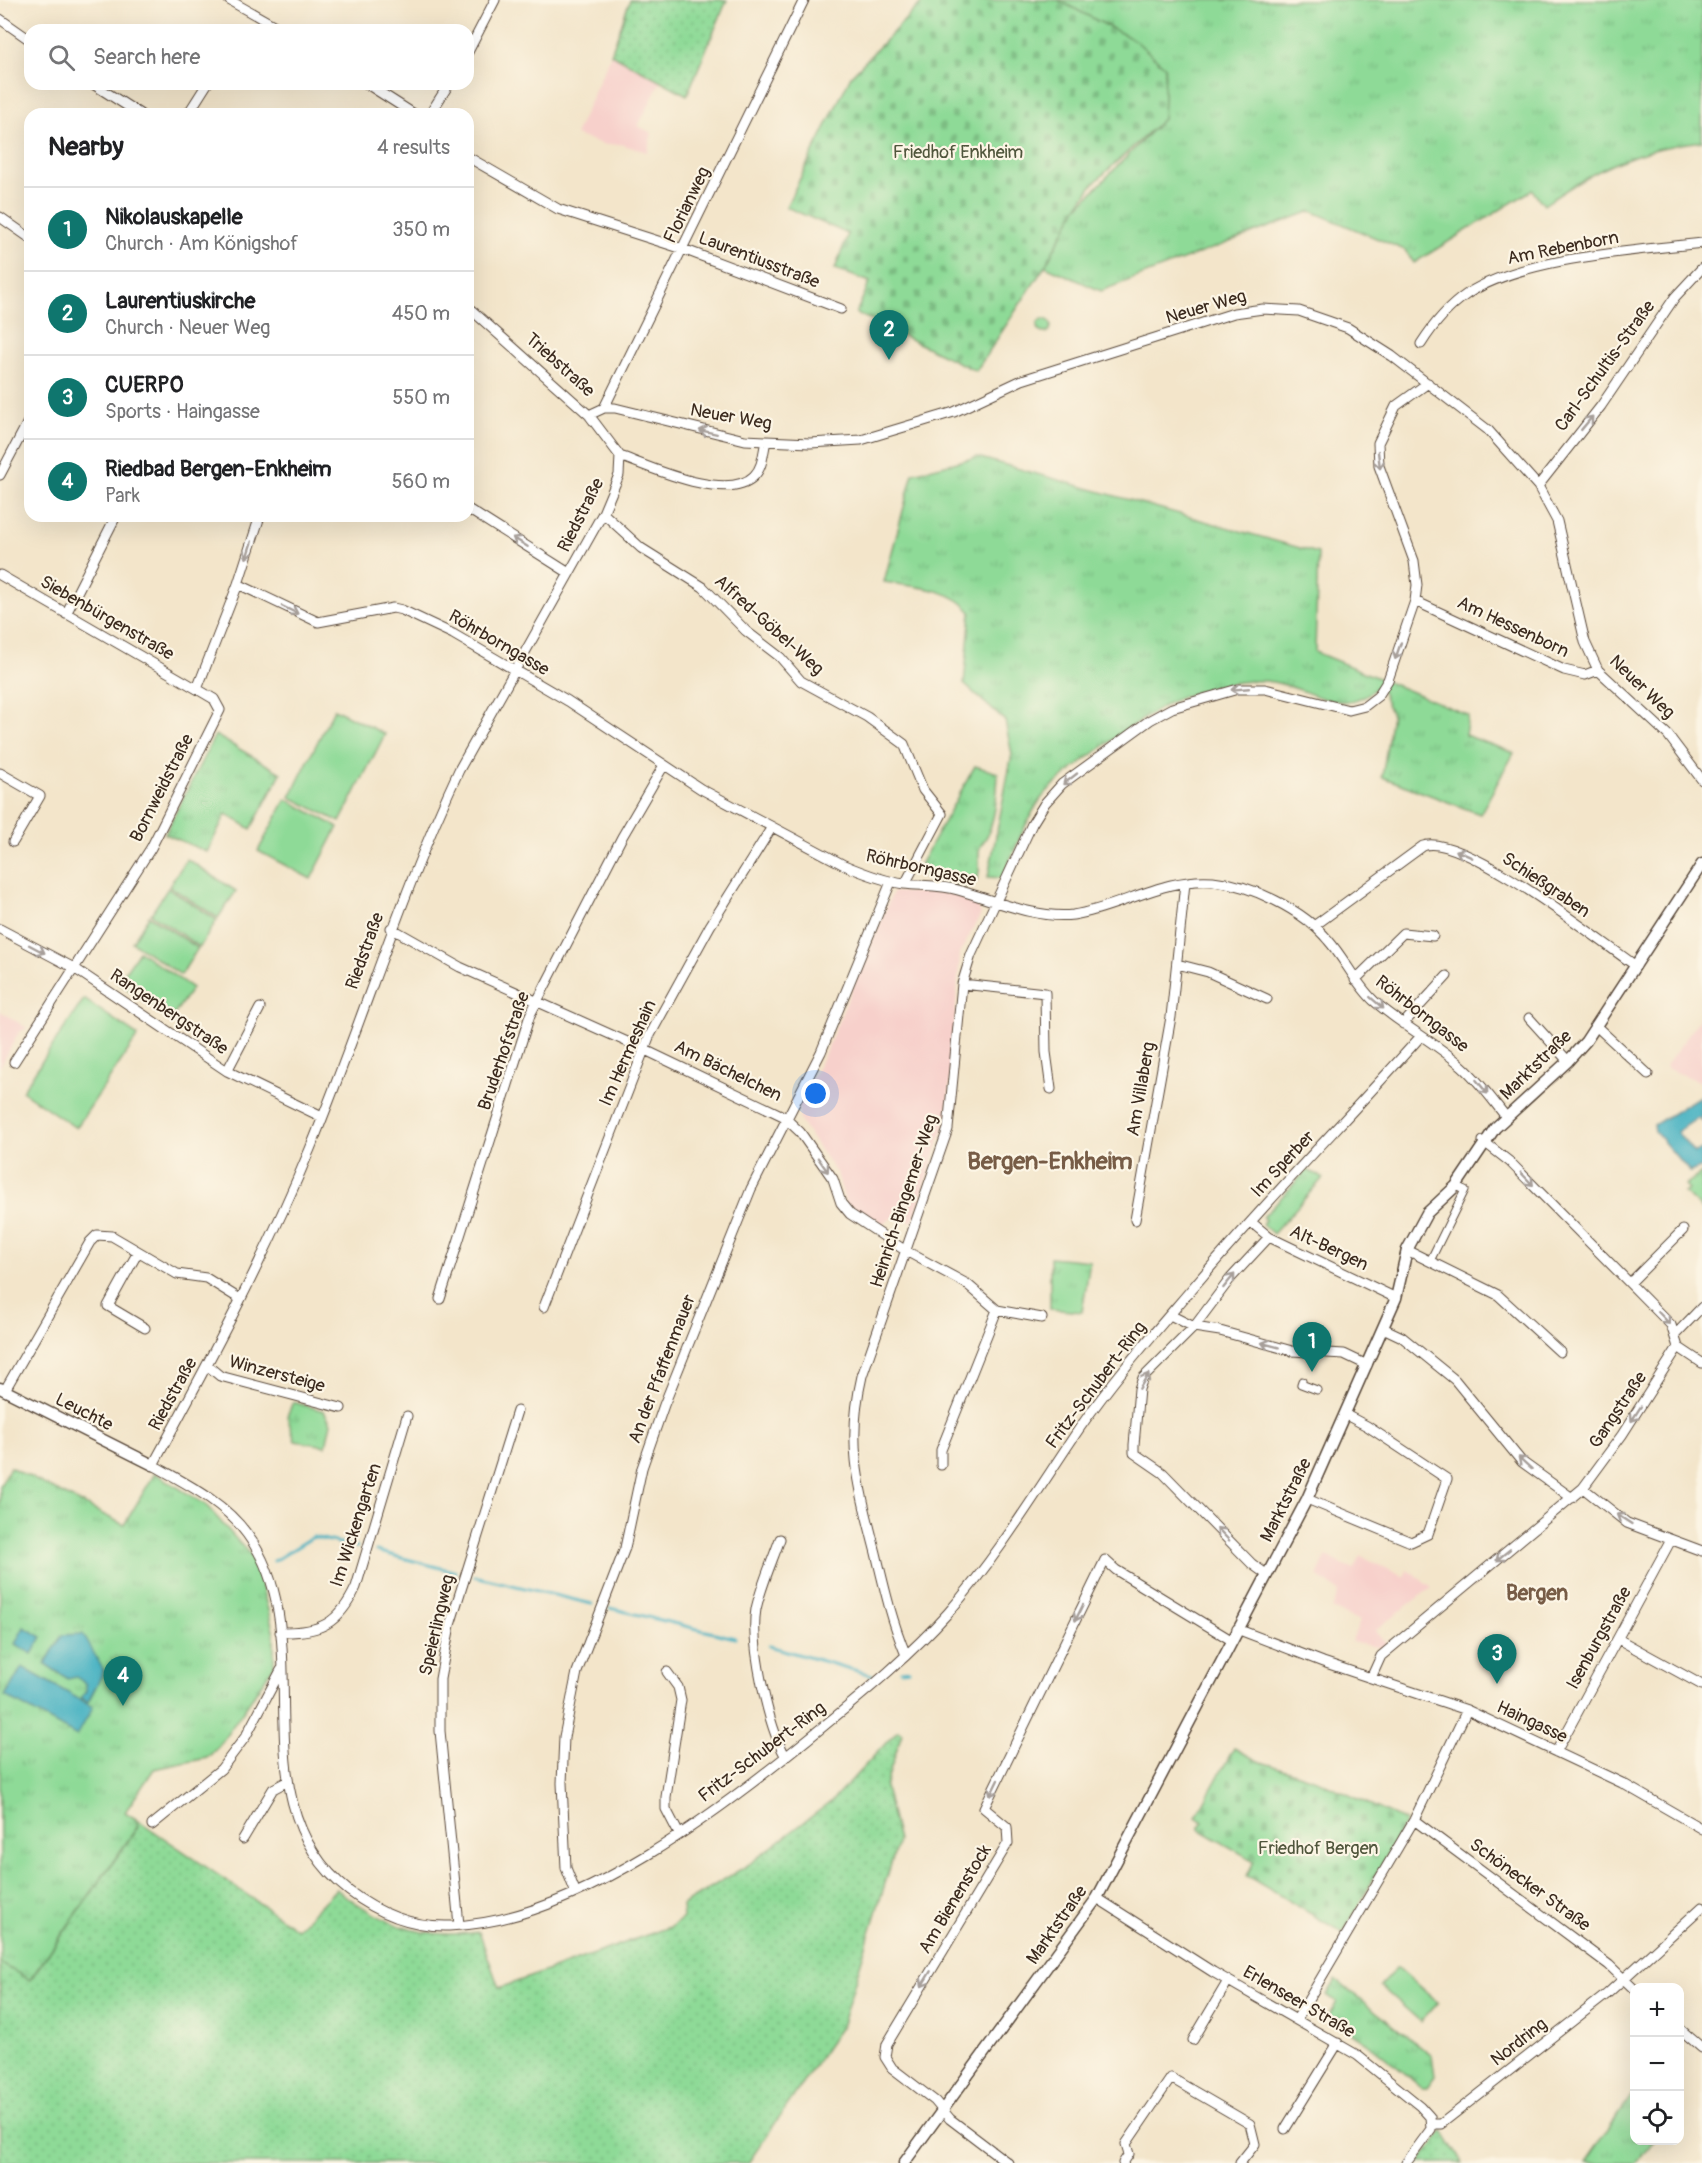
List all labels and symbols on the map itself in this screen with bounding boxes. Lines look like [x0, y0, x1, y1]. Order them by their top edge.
park label: Friedhof Enkheim [893, 141, 1023, 164]
street label: Florianweg [659, 163, 715, 247]
street label: Laurentiusstraße [695, 226, 823, 294]
street label: Am Rebenborn [1505, 226, 1621, 270]
street label: Neuer Weg [1163, 285, 1249, 329]
street label: Carl-Schultis-Straße [1550, 296, 1660, 436]
pin: 2 [870, 310, 908, 360]
street label: Triebstraße [521, 328, 600, 402]
street label: Neuer Weg [688, 399, 774, 435]
one-way arrow [1580, 415, 1593, 431]
one-way arrow [699, 426, 718, 437]
one-way arrow [1374, 450, 1385, 470]
street label: Riedstraße [553, 474, 609, 556]
one-way arrow [512, 535, 529, 547]
one-way arrow [243, 540, 254, 559]
street label: Siebenbürgenstraße [36, 570, 178, 666]
street label: Alfred-Göbel-Weg [709, 570, 829, 680]
street label: Am Hessenborn [1453, 591, 1573, 663]
one-way arrow [281, 605, 299, 616]
street label: Röhrborngasse [444, 605, 554, 681]
one-way arrow [1391, 641, 1402, 659]
street label: Neuer Weg [1604, 650, 1680, 724]
one-way arrow [1230, 684, 1250, 695]
street label: Bornweidstraße [125, 730, 199, 846]
one-way arrow [1062, 772, 1078, 785]
street label: Röhrborngasse [864, 844, 979, 892]
street label: Schießgraben [1497, 847, 1595, 923]
one-way arrow [1456, 848, 1474, 860]
street label: Riedstraße [340, 909, 390, 993]
one-way arrow [28, 943, 45, 955]
street label: Rangenbergstraße [105, 964, 233, 1060]
street label: Röhrborngasse [1371, 970, 1474, 1058]
street label: Bruderhofstraße [473, 988, 535, 1113]
street label: Im Hermeshain [594, 996, 662, 1110]
one-way arrow [1369, 996, 1384, 1010]
street label: Marktstraße [1495, 1025, 1577, 1105]
street label: Am Bächelchen [670, 1035, 786, 1107]
street label: Am Villaberg [1121, 1040, 1161, 1138]
one-way arrow [1475, 1078, 1488, 1094]
your location [801, 1079, 830, 1108]
street label: Heinrich-Bingemer-Weg [865, 1111, 943, 1291]
street label: Im Sperber [1246, 1125, 1320, 1202]
district label: Bergen-Enkheim [967, 1147, 1133, 1176]
one-way arrow [817, 1157, 829, 1173]
one-way arrow [1520, 1172, 1534, 1187]
street label: Alt-Bergen [1286, 1220, 1372, 1276]
one-way arrow [1223, 1273, 1236, 1289]
street label: An der Pfaffenmauer [623, 1291, 701, 1447]
one-way arrow [1657, 1311, 1671, 1326]
street label: Fritz-Schubert-Ring [1041, 1317, 1151, 1453]
pin: 1 [1292, 1322, 1332, 1372]
one-way arrow [1261, 1339, 1280, 1350]
street label: Winzersteige [226, 1350, 328, 1398]
street label: Riedstraße [144, 1353, 203, 1435]
street label: Gangstraße [1584, 1367, 1652, 1453]
one-way arrow [1138, 1373, 1150, 1390]
street label: Leuchte [51, 1388, 117, 1436]
one-way arrow [1630, 1406, 1642, 1422]
street label: Marktstraße [1255, 1454, 1317, 1546]
one-way arrow [1518, 1456, 1533, 1470]
street label: Im Wickengarten [325, 1460, 387, 1590]
one-way arrow [1616, 1513, 1633, 1525]
one-way arrow [1216, 1527, 1230, 1542]
one-way arrow [1496, 1548, 1511, 1562]
street label: Speierlingweg [414, 1572, 460, 1678]
district label: Bergen [1506, 1580, 1568, 1607]
street label: Isenburgstraße [1561, 1582, 1637, 1693]
one-way arrow [1073, 1603, 1085, 1621]
pin: 3 [1478, 1634, 1516, 1684]
pin: 4 [104, 1656, 142, 1706]
street label: Haingasse [1493, 1696, 1571, 1748]
street label: Fritz-Schubert-Ring [694, 1697, 830, 1807]
one-way arrow [988, 1778, 999, 1796]
street label: Schönecker Straße [1465, 1833, 1595, 1937]
park label: Friedhof Bergen [1258, 1837, 1378, 1860]
street label: Am Bienenstock [913, 1840, 997, 1958]
street label: Marktstraße [1021, 1881, 1093, 1969]
street label: Erlenseer Straße [1239, 1961, 1359, 2043]
one-way arrow [919, 1970, 931, 1987]
street label: Nordring [1486, 2013, 1552, 2071]

